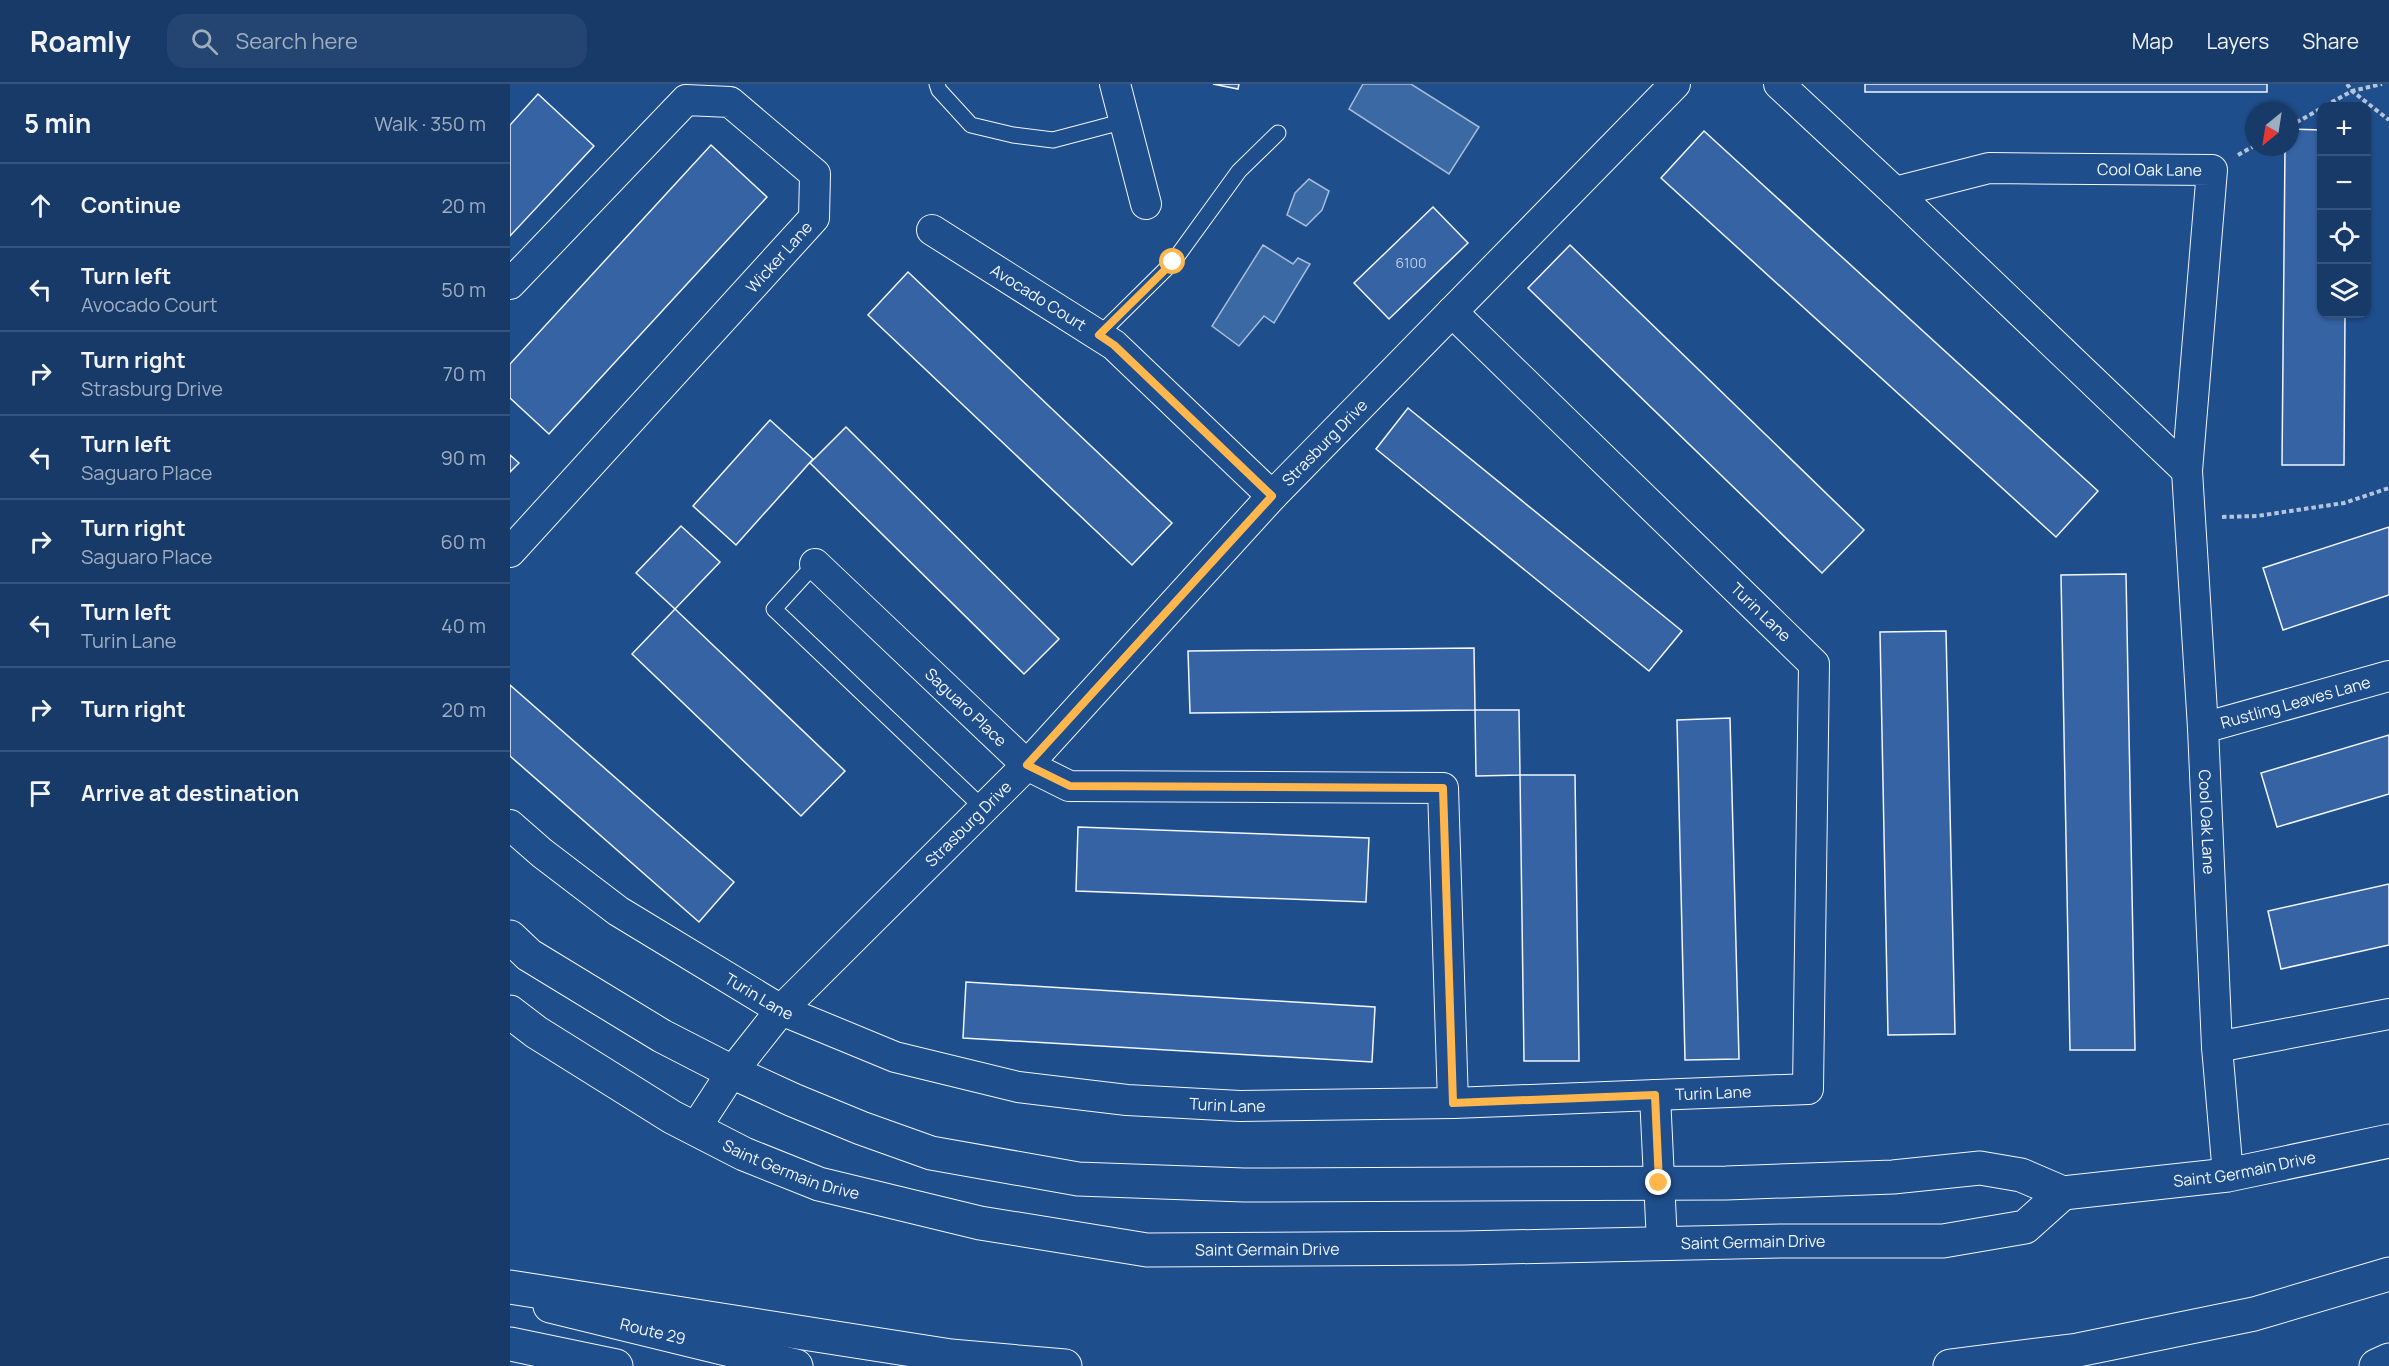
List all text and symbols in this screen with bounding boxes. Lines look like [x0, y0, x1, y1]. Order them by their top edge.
search box [167, 14, 587, 68]
text: Roamly [30, 22, 131, 60]
icon: search [188, 25, 221, 58]
text: Search here [236, 26, 358, 56]
text: Map [2132, 27, 2173, 55]
text: Layers [2206, 27, 2269, 55]
text: Share [2302, 27, 2359, 55]
north arrow [2245, 102, 2299, 156]
map controls [2317, 102, 2371, 318]
button: + [2317, 102, 2371, 156]
text: 5 min [24, 105, 91, 141]
text: Walk · 350 m [374, 110, 486, 137]
button: − [2317, 156, 2371, 210]
street label: Cool Oak Lane [2097, 158, 2202, 181]
icon: ahead [24, 189, 57, 222]
text: Continue [81, 190, 181, 220]
text: 20 m [441, 192, 486, 219]
button: locate [2317, 210, 2371, 264]
street label: Wicker Lane [741, 216, 817, 298]
route start [1159, 248, 1185, 274]
house number: 6100 [1395, 253, 1427, 272]
street label: Avocado Court [986, 259, 1091, 336]
text: Turn left [81, 261, 171, 291]
button: layers [2317, 264, 2371, 318]
icon: left [24, 273, 57, 306]
text: 50 m [441, 276, 486, 303]
text: Avocado Court [81, 291, 218, 318]
text: Turn right [81, 345, 186, 375]
icon: right [24, 357, 57, 390]
text: 70 m [443, 360, 486, 387]
text: Strasburg Drive [81, 375, 223, 402]
street label: Strasburg Drive [1277, 394, 1372, 491]
text: Turn left [81, 429, 171, 459]
icon: left [24, 441, 57, 474]
text: 90 m [440, 444, 486, 471]
text: Saguaro Place [81, 459, 212, 486]
text: Turn right [81, 513, 186, 543]
icon: right [24, 525, 57, 558]
text: 60 m [440, 528, 486, 555]
text: Saguaro Place [81, 543, 212, 570]
street label: Turin Lane [1726, 578, 1796, 646]
text: Turn left [81, 597, 171, 627]
icon: left [24, 609, 57, 642]
text: 40 m [441, 612, 486, 639]
text: Turin Lane [81, 627, 176, 654]
street label: Saguaro Place [920, 663, 1012, 751]
street label: Rustling Leaves Lane [2218, 671, 2373, 734]
icon: right [24, 693, 57, 726]
text: Turn right [81, 694, 186, 724]
text: 20 m [441, 696, 486, 723]
street label: Cool Oak Lane [2194, 769, 2220, 875]
street label: Strasburg Drive [920, 776, 1016, 872]
icon: arrive [24, 777, 57, 810]
text: Arrive at destination [81, 778, 299, 808]
street label: Turin Lane [721, 967, 797, 1025]
street label: Turin Lane [1674, 1080, 1752, 1105]
street label: Turin Lane [1189, 1092, 1266, 1117]
street label: Saint Germain Drive [719, 1134, 862, 1204]
street label: Saint Germain Drive [2172, 1146, 2318, 1192]
route end [1645, 1169, 1671, 1195]
street label: Saint Germain Drive [1681, 1230, 1825, 1254]
street label: Saint Germain Drive [1195, 1238, 1340, 1261]
street label: Route 29 [618, 1313, 688, 1350]

